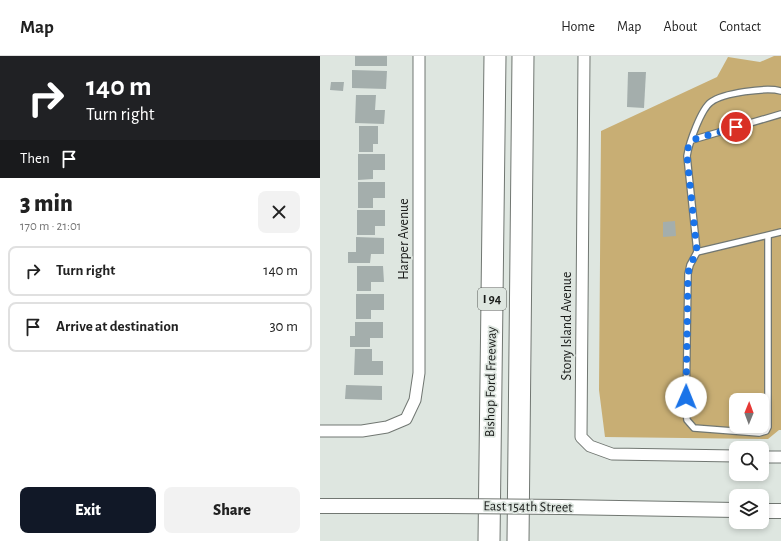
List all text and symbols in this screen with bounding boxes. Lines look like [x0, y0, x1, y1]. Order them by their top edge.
text: Map [20, 18, 54, 37]
text: Home [561, 20, 595, 34]
text: Map [617, 20, 641, 34]
text: About [663, 20, 697, 34]
text: Contact [719, 20, 761, 34]
icon: right [20, 72, 72, 124]
text: 140 m [86, 73, 152, 101]
text: Turn right [86, 106, 155, 124]
pin [719, 110, 753, 144]
icon: arrive [725, 116, 747, 138]
icon: arrive [58, 148, 80, 170]
text: Then [20, 151, 50, 166]
button: close [258, 191, 300, 233]
text: 3 min [20, 192, 73, 216]
street label: Harper Avenue [397, 198, 411, 280]
text: 170 m · 21:01 [20, 220, 81, 233]
icon: right [22, 260, 44, 282]
text: Turn right [56, 263, 115, 278]
text: 140 m [263, 263, 298, 278]
street label: Stony Island Avenue [560, 272, 574, 380]
road number: I 94 [478, 288, 506, 310]
icon: arrive [22, 316, 44, 338]
text: Arrive at destination [56, 319, 179, 334]
text: 30 m [269, 319, 298, 334]
street label: Bishop Ford Freeway [483, 327, 499, 437]
position arrow [665, 376, 707, 418]
north arrow [729, 393, 769, 433]
map controls [729, 393, 769, 529]
button: search [729, 441, 769, 481]
button: Exit [20, 487, 156, 533]
button: Share [164, 487, 300, 533]
button: layers [729, 489, 769, 529]
street label: East 154th Street [483, 499, 573, 515]

